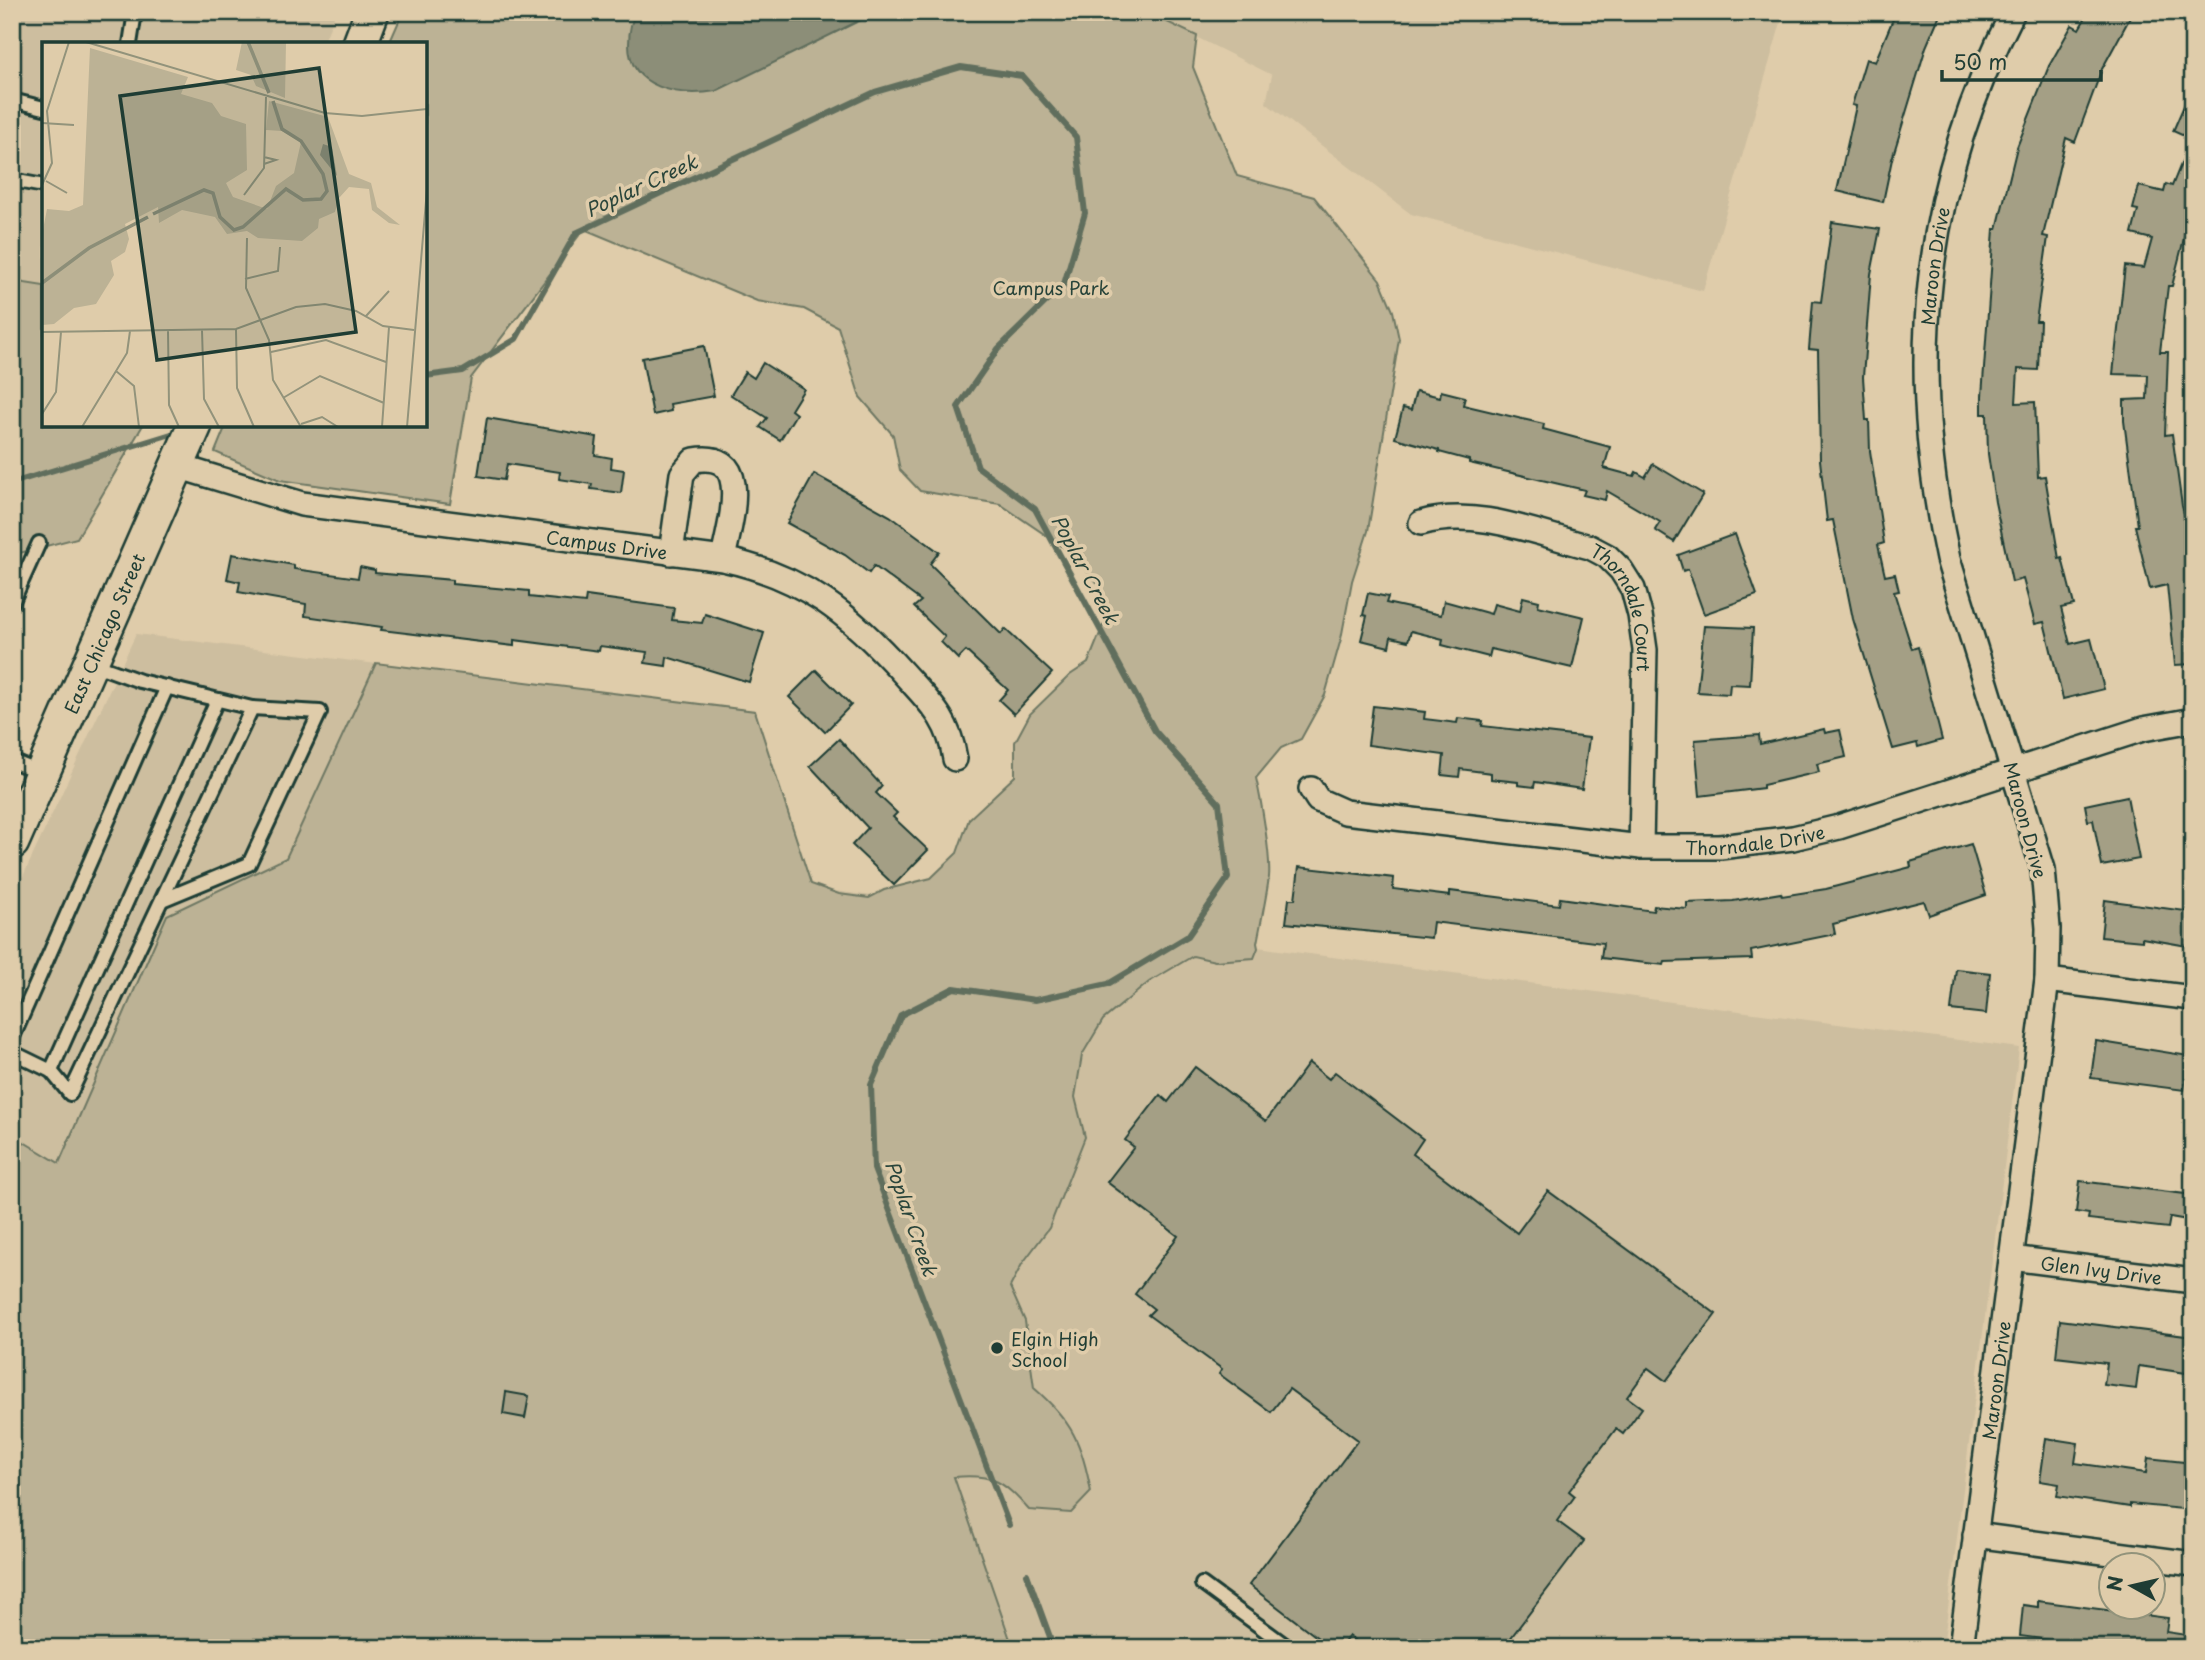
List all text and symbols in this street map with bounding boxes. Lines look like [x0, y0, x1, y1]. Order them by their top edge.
scale bar [1942, 38, 2102, 82]
inset map [42, 42, 427, 427]
text: 50 m [1953, 45, 2007, 77]
water label: Poplar Creek [581, 146, 703, 223]
street label: Maroon Drive [1913, 204, 1956, 326]
park label: Campus Park [992, 274, 1110, 301]
water label: Poplar Creek [1045, 509, 1127, 630]
street label: Campus Drive [545, 523, 669, 565]
street label: Thorndale Court [1586, 536, 1659, 672]
street label: East Chicago Street [57, 549, 151, 718]
street label: Maroon Drive [1998, 759, 2054, 881]
street label: Thorndale Drive [1685, 817, 1827, 861]
water label: Poplar Creek [879, 1157, 945, 1281]
street label: Glen Ivy Drive [2039, 1248, 2163, 1290]
street label: Maroon Drive [1974, 1319, 2016, 1441]
place label: Elgin High School [1011, 1325, 1099, 1373]
marker: Elgin High School [989, 1340, 1005, 1356]
north arrow [2096, 1552, 2166, 1622]
text: N [2099, 1574, 2129, 1593]

